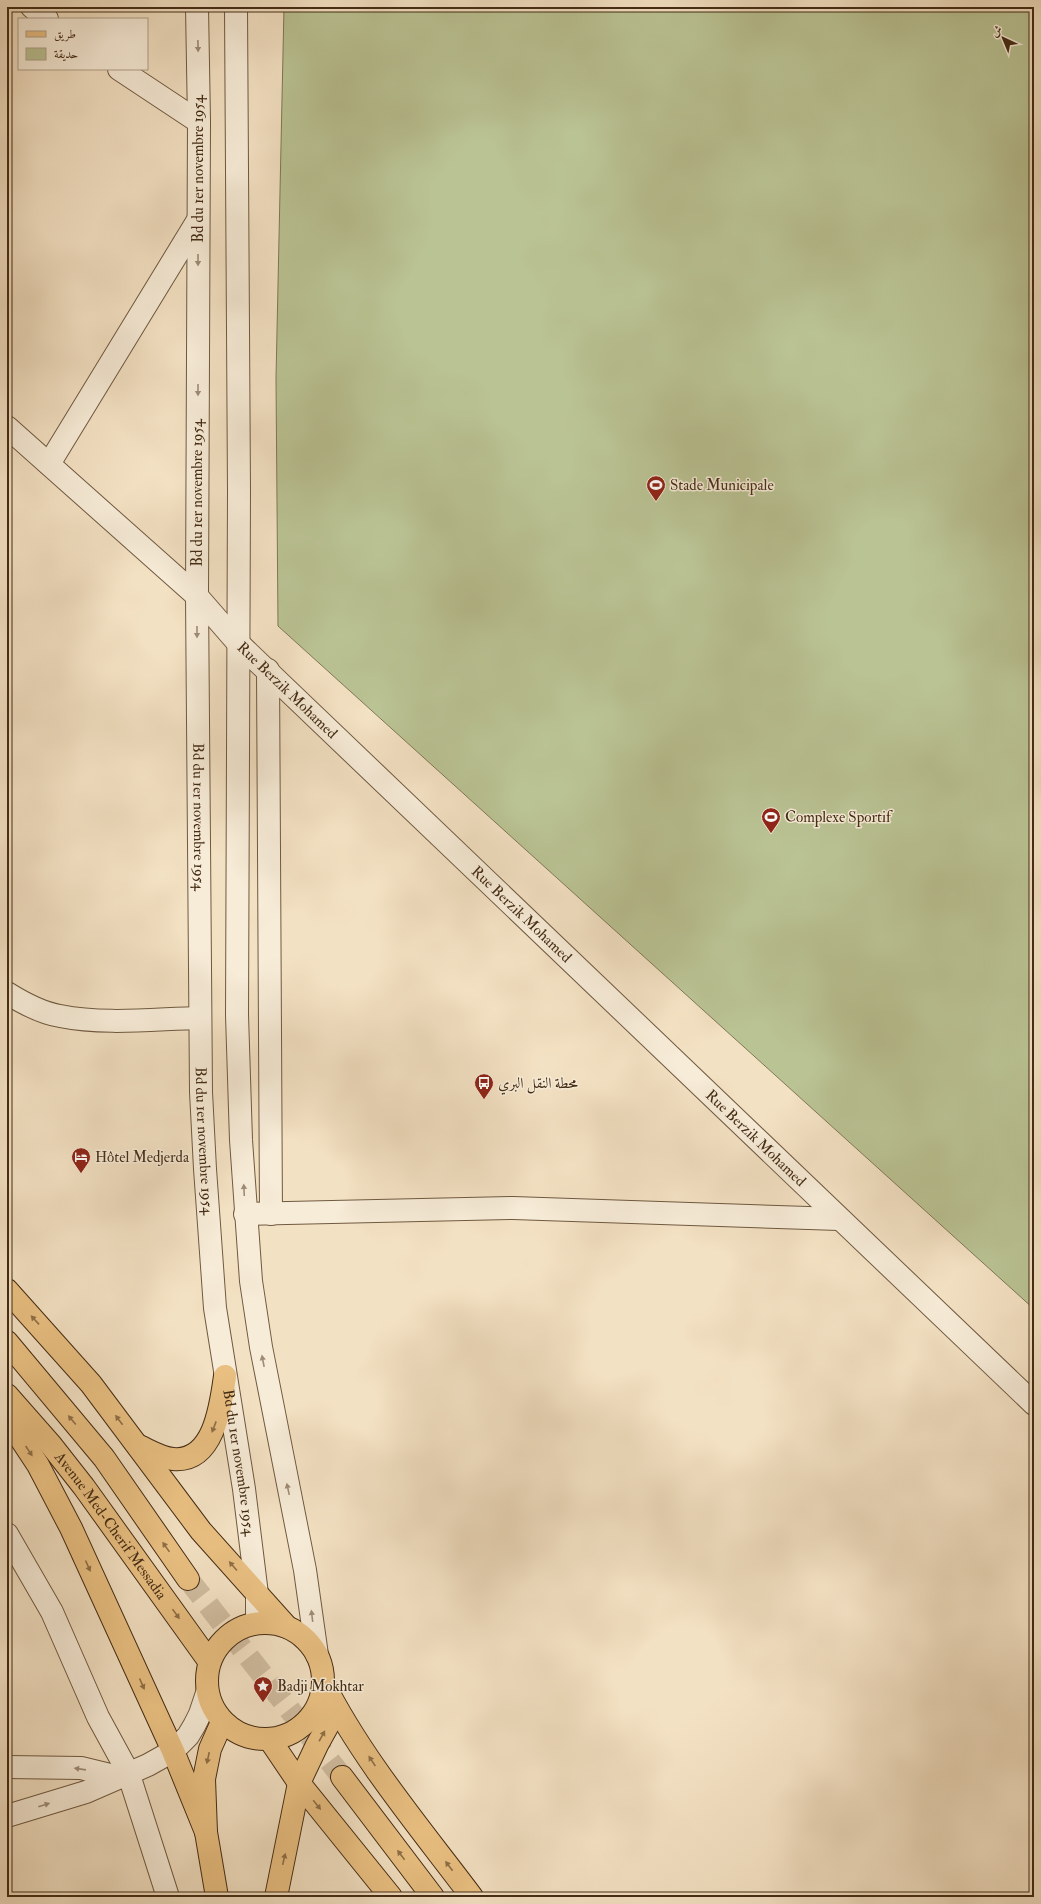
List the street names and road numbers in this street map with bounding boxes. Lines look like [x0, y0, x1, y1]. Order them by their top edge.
street label: Bd du 1er novembre 1954 [189, 94, 208, 243]
street label: Bd du 1er novembre 1954 [188, 418, 207, 567]
street label: Rue Berzik Mohamed [233, 638, 342, 743]
street label: Bd du 1er novembre 1954 [189, 743, 209, 892]
street label: Rue Berzik Mohamed [467, 862, 576, 967]
street label: Bd du 1er novembre 1954 [191, 1067, 218, 1216]
street label: Rue Berzik Mohamed [702, 1086, 810, 1191]
street label: Bd du 1er novembre 1954 [219, 1388, 259, 1538]
street label: Avenue Med-Cherif Messadia [50, 1447, 172, 1604]

